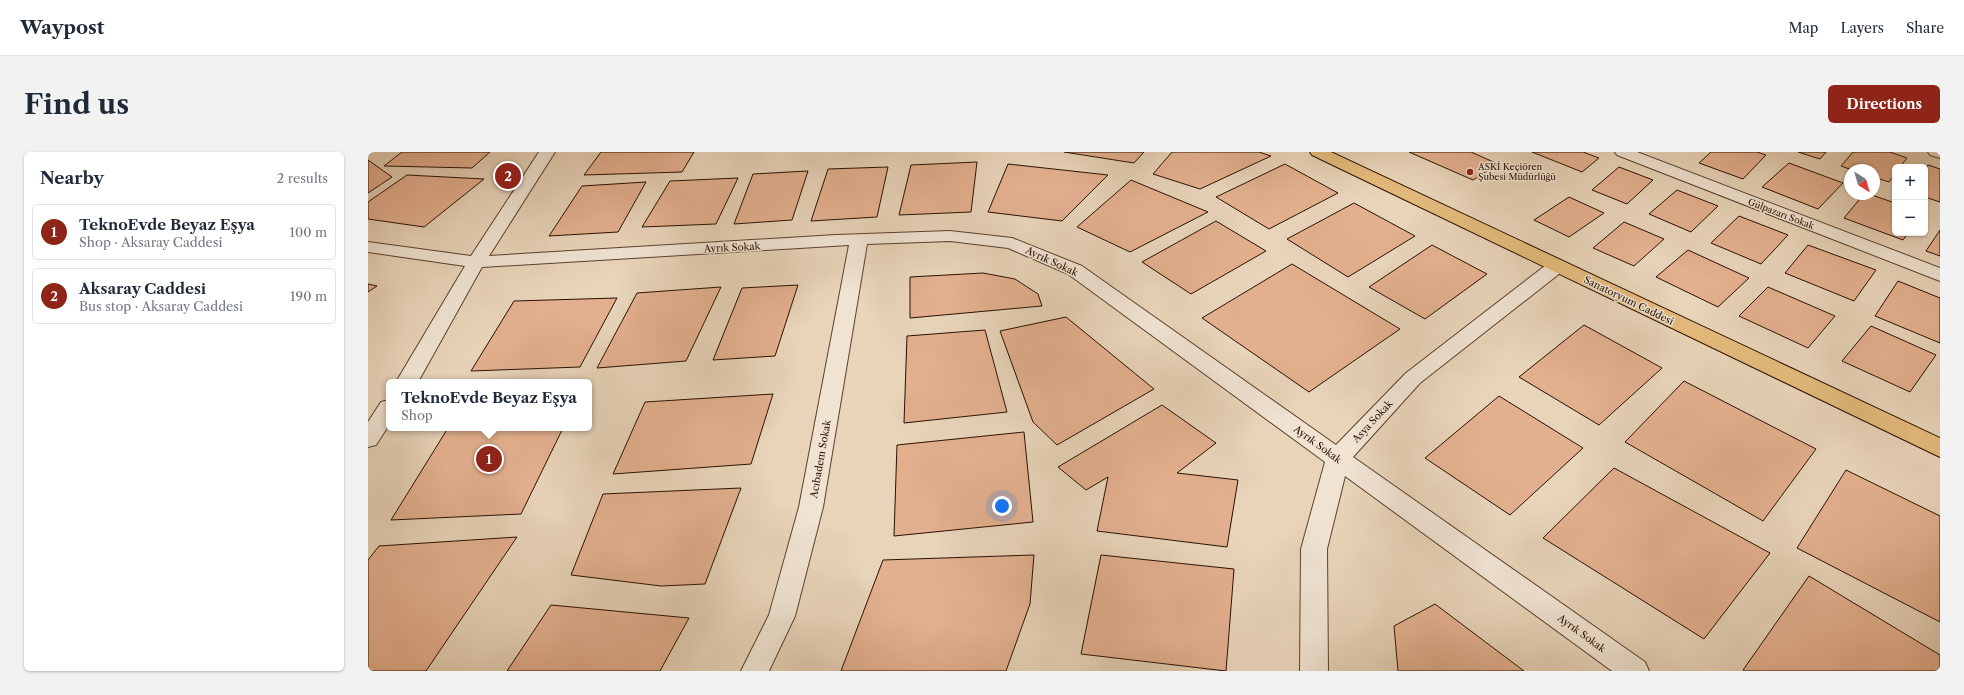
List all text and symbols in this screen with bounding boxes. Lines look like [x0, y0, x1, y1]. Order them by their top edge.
text: Waypost [20, 16, 104, 39]
text: Map [1788, 19, 1818, 37]
text: Layers [1840, 19, 1884, 37]
text: Share [1906, 19, 1944, 37]
button: Directions [1828, 85, 1940, 123]
text: Find us [24, 87, 129, 121]
pin: 2 [495, 161, 521, 191]
place label: ASKİ Keçiören Şubesi Müdürlüğü [1477, 161, 1556, 182]
north arrow [1844, 164, 1880, 200]
map controls [1892, 164, 1928, 236]
button: + [1892, 164, 1928, 200]
marker: ASKİ Keçiören Şubesi Müdürlüğü [1465, 167, 1475, 177]
text: Nearby [40, 168, 104, 188]
text: 2 results [277, 170, 328, 186]
street label: Gülpazarı Sokak [1747, 196, 1816, 231]
button: − [1892, 200, 1928, 236]
text: TeknoEvde Beyaz Eşya [79, 215, 255, 234]
text: 1 [51, 224, 57, 240]
text: 100 m [289, 224, 327, 240]
text: Shop · Aksaray Caddesi [79, 234, 222, 250]
street label: Ayrık Sokak [702, 239, 762, 256]
street label: Ayrık Sokak [1022, 243, 1081, 280]
street label: Sanatoryum Caddesi [1582, 273, 1676, 328]
text: Aksaray Caddesi [79, 279, 206, 298]
text: 2 [50, 288, 58, 304]
text: 190 m [290, 288, 327, 304]
text: Bus stop · Aksaray Caddesi [79, 298, 243, 314]
popup [386, 379, 592, 431]
text: TeknoEvde Beyaz Eşya [401, 388, 577, 407]
street label: Asya Sokak [1349, 396, 1396, 446]
text: Shop [401, 407, 433, 423]
street label: Acıbadem Sokak [807, 418, 834, 500]
street label: Ayrık Sokak [1290, 422, 1345, 467]
pin: 1 [476, 444, 502, 474]
your location [992, 496, 1012, 516]
street label: Ayrık Sokak [1554, 611, 1609, 656]

